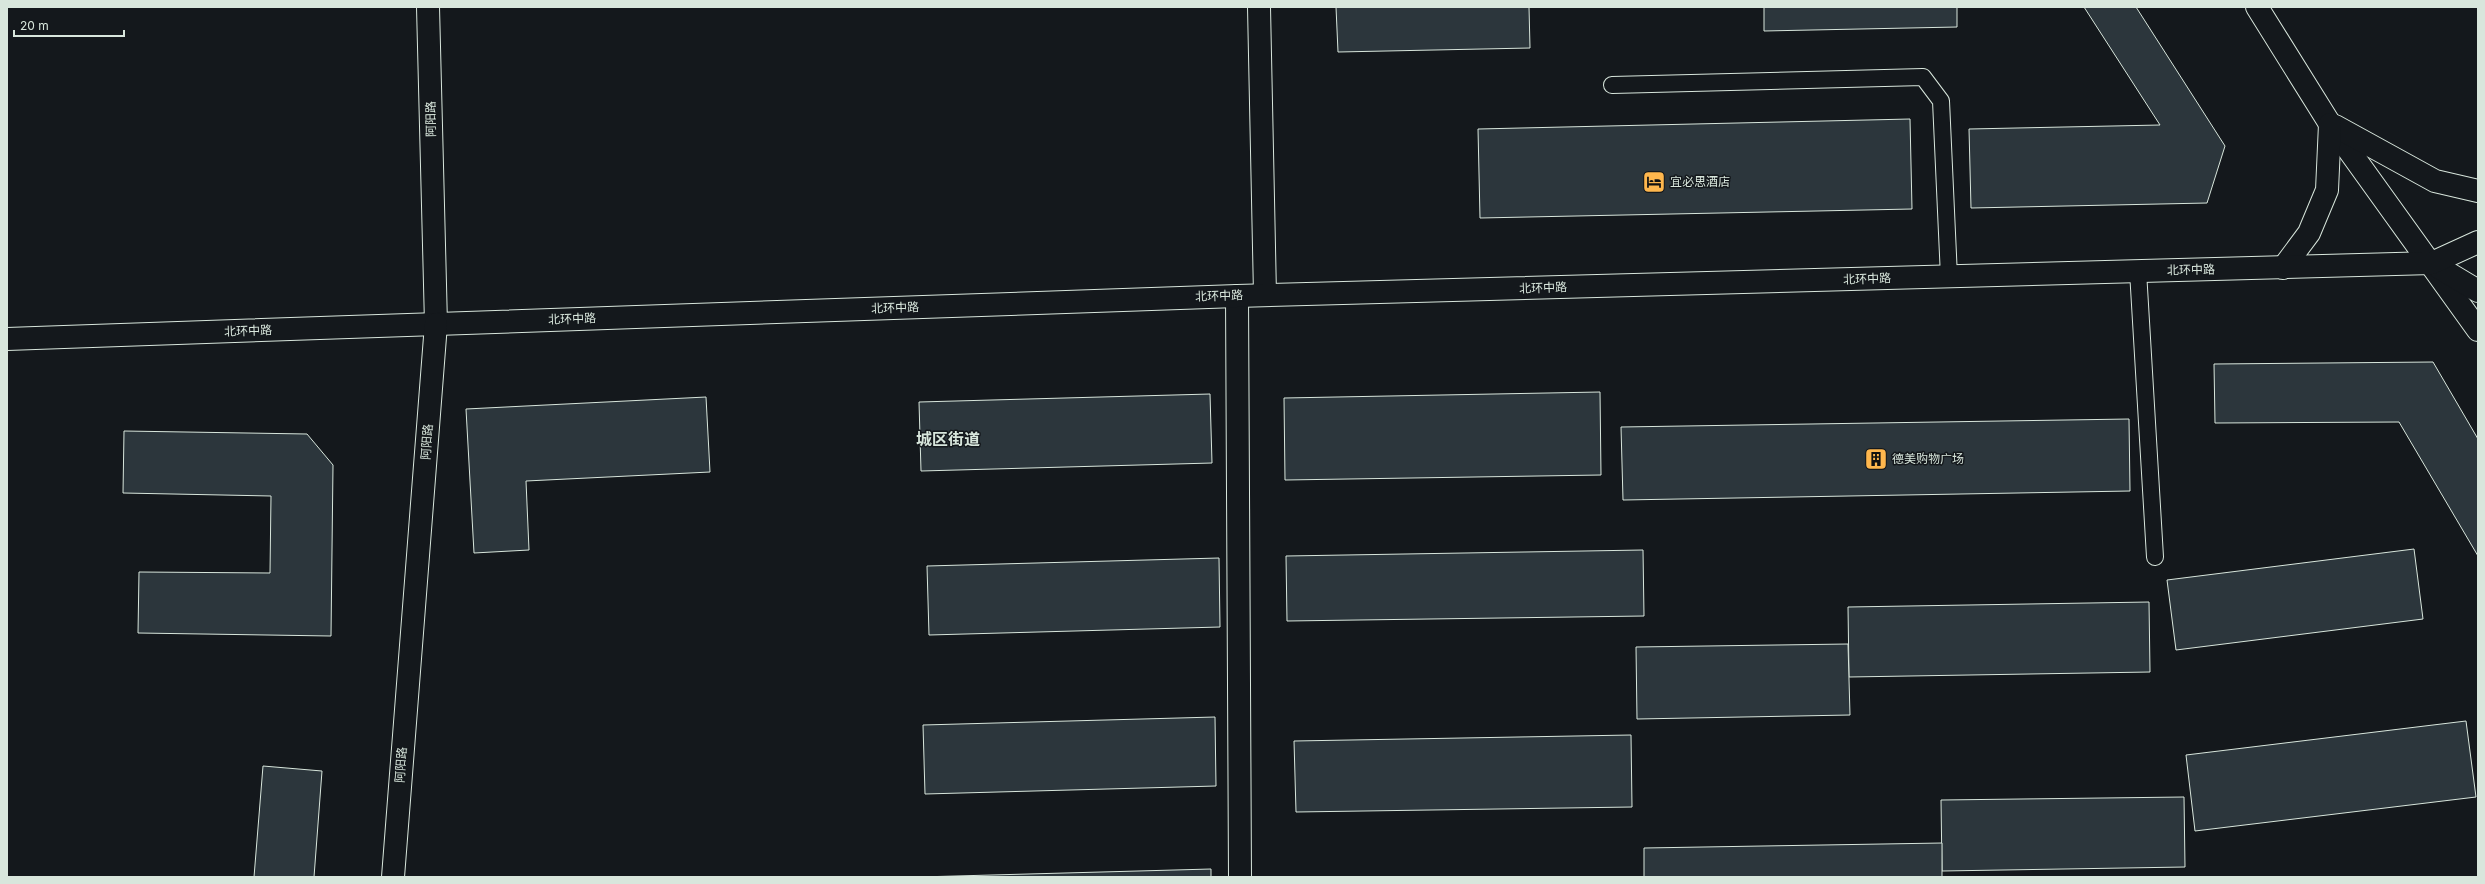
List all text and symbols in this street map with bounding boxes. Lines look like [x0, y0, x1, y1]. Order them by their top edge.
scale bar [14, 12, 124, 38]
text: 20 m [20, 18, 49, 33]
street label: 阿阳路 [423, 101, 438, 137]
hotel icon: 宜必思酒店 [1641, 169, 1667, 195]
place label: 宜必思酒店 [1670, 174, 1730, 189]
street label: 北环中路 [2167, 262, 2215, 277]
street label: 北环中路 [1843, 270, 1891, 287]
street label: 北环中路 [1519, 279, 1567, 296]
street label: 北环中路 [1195, 287, 1243, 304]
street label: 北环中路 [871, 299, 919, 316]
street label: 北环中路 [548, 310, 596, 327]
street label: 北环中路 [224, 322, 272, 339]
street label: 阿阳路 [418, 423, 435, 460]
district label: 城区街道 [916, 429, 980, 449]
building icon: 德美购物广场 [1863, 446, 1889, 472]
place label: 德美购物广场 [1892, 451, 1964, 466]
street label: 阿阳路 [392, 746, 409, 783]

